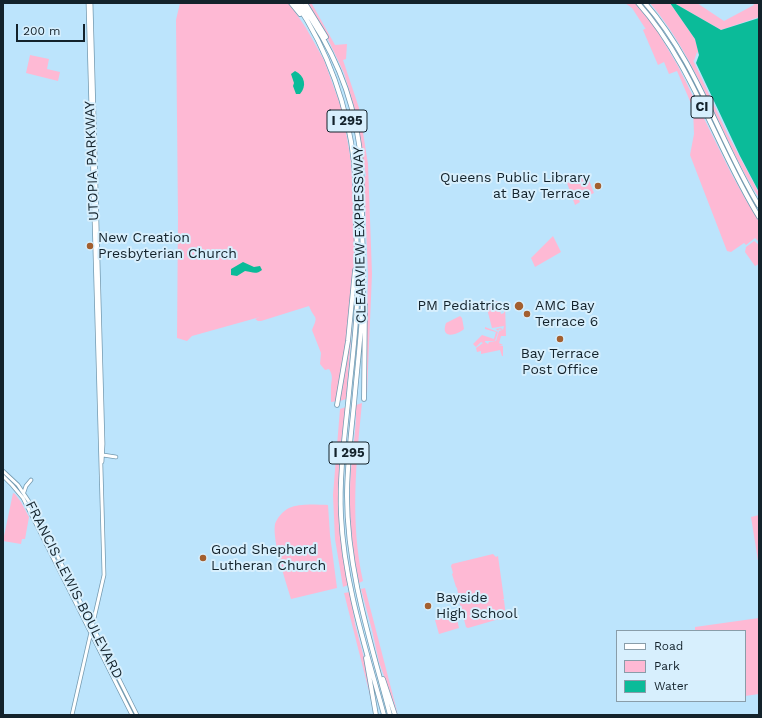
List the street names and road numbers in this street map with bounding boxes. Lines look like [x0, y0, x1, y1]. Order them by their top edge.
road number: CI [691, 96, 713, 118]
street label: UTOPIA PARKWAY [82, 101, 102, 221]
road number: I 295 [327, 110, 367, 132]
street label: CLEARVIEW EXPRESSWAY [350, 146, 370, 324]
road number: I 295 [329, 442, 369, 464]
street label: FRANCIS LEWIS BOULEVARD [22, 498, 126, 682]

